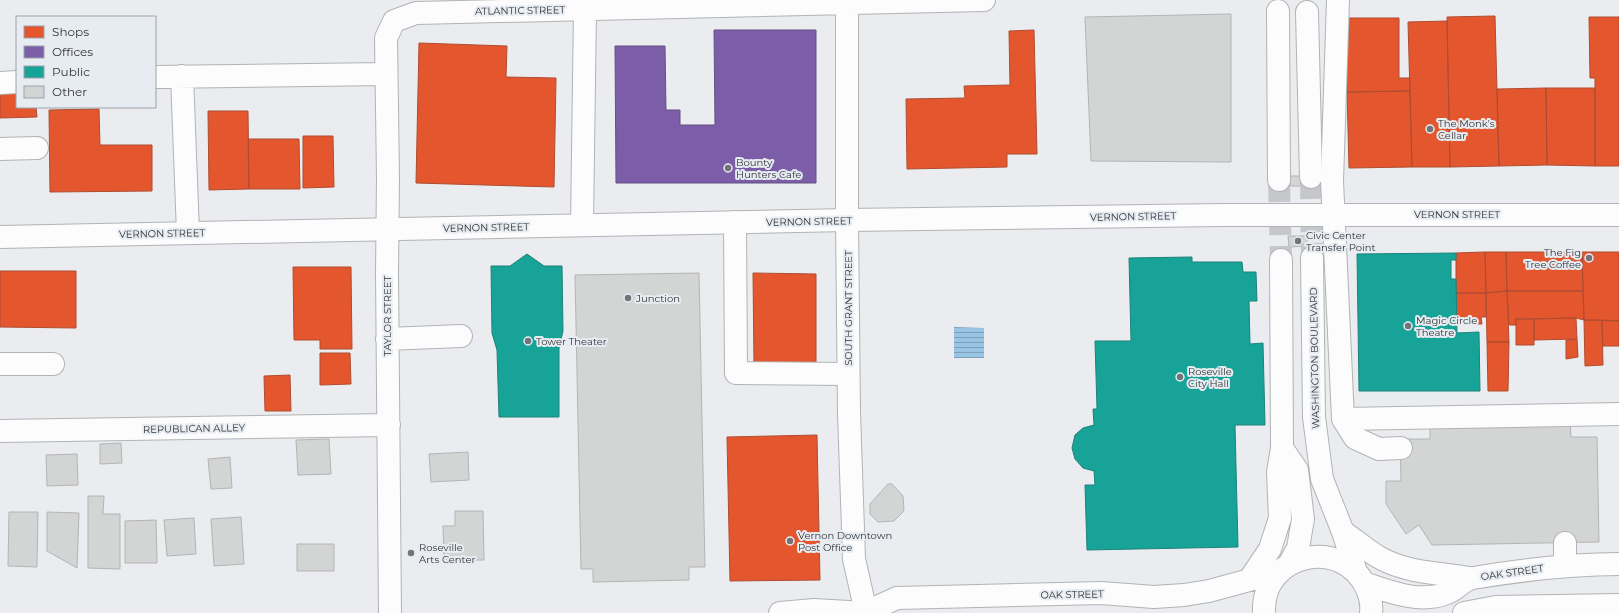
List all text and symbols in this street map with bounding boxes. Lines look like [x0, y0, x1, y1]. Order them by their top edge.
street label: ATLANTIC STREET [475, 3, 566, 18]
legend [16, 16, 156, 108]
text: Shops [52, 24, 89, 39]
text: Offices [52, 44, 93, 59]
text: Public [52, 64, 90, 79]
text: Other [52, 84, 87, 99]
place label: The Monk's Cellar [1438, 117, 1495, 142]
marker: The Monk's Cellar [1425, 124, 1435, 134]
place label: Bounty Hunters Cafe [736, 156, 801, 181]
marker: Bounty Hunters Cafe [723, 163, 733, 173]
street label: VERNON STREET [1414, 208, 1500, 221]
street label: VERNON STREET [1090, 209, 1176, 224]
street label: VERNON STREET [766, 214, 852, 229]
street label: VERNON STREET [443, 220, 529, 235]
street label: VERNON STREET [119, 226, 205, 241]
place label: Civic Center Transfer Point [1306, 229, 1376, 254]
marker: Civic Center Transfer Point [1293, 236, 1303, 246]
place label: The Fig Tree Coffee [1525, 246, 1581, 271]
street label: SOUTH GRANT STREET [842, 250, 855, 366]
marker: The Fig Tree Coffee [1584, 253, 1594, 263]
street label: TAYLOR STREET [381, 276, 394, 356]
street label: WASHINGTON BOULEVARD [1307, 287, 1322, 429]
place label: Junction [635, 292, 680, 305]
marker: Junction [623, 293, 633, 303]
place label: Magic Circle Theatre [1416, 314, 1477, 339]
marker: Magic Circle Theatre [1403, 321, 1413, 331]
place label: Tower Theater [536, 335, 607, 348]
marker: Tower Theater [523, 336, 533, 346]
place label: Roseville City Hall [1188, 365, 1232, 390]
marker: Roseville City Hall [1175, 372, 1185, 382]
street label: REPUBLICAN ALLEY [143, 421, 246, 436]
place label: Vernon Downtown Post Office [798, 529, 892, 554]
marker: Vernon Downtown Post Office [785, 536, 795, 546]
place label: Roseville Arts Center [419, 541, 475, 566]
marker: Roseville Arts Center [406, 548, 416, 558]
street label: OAK STREET [1480, 562, 1545, 583]
street label: OAK STREET [1040, 587, 1104, 602]

